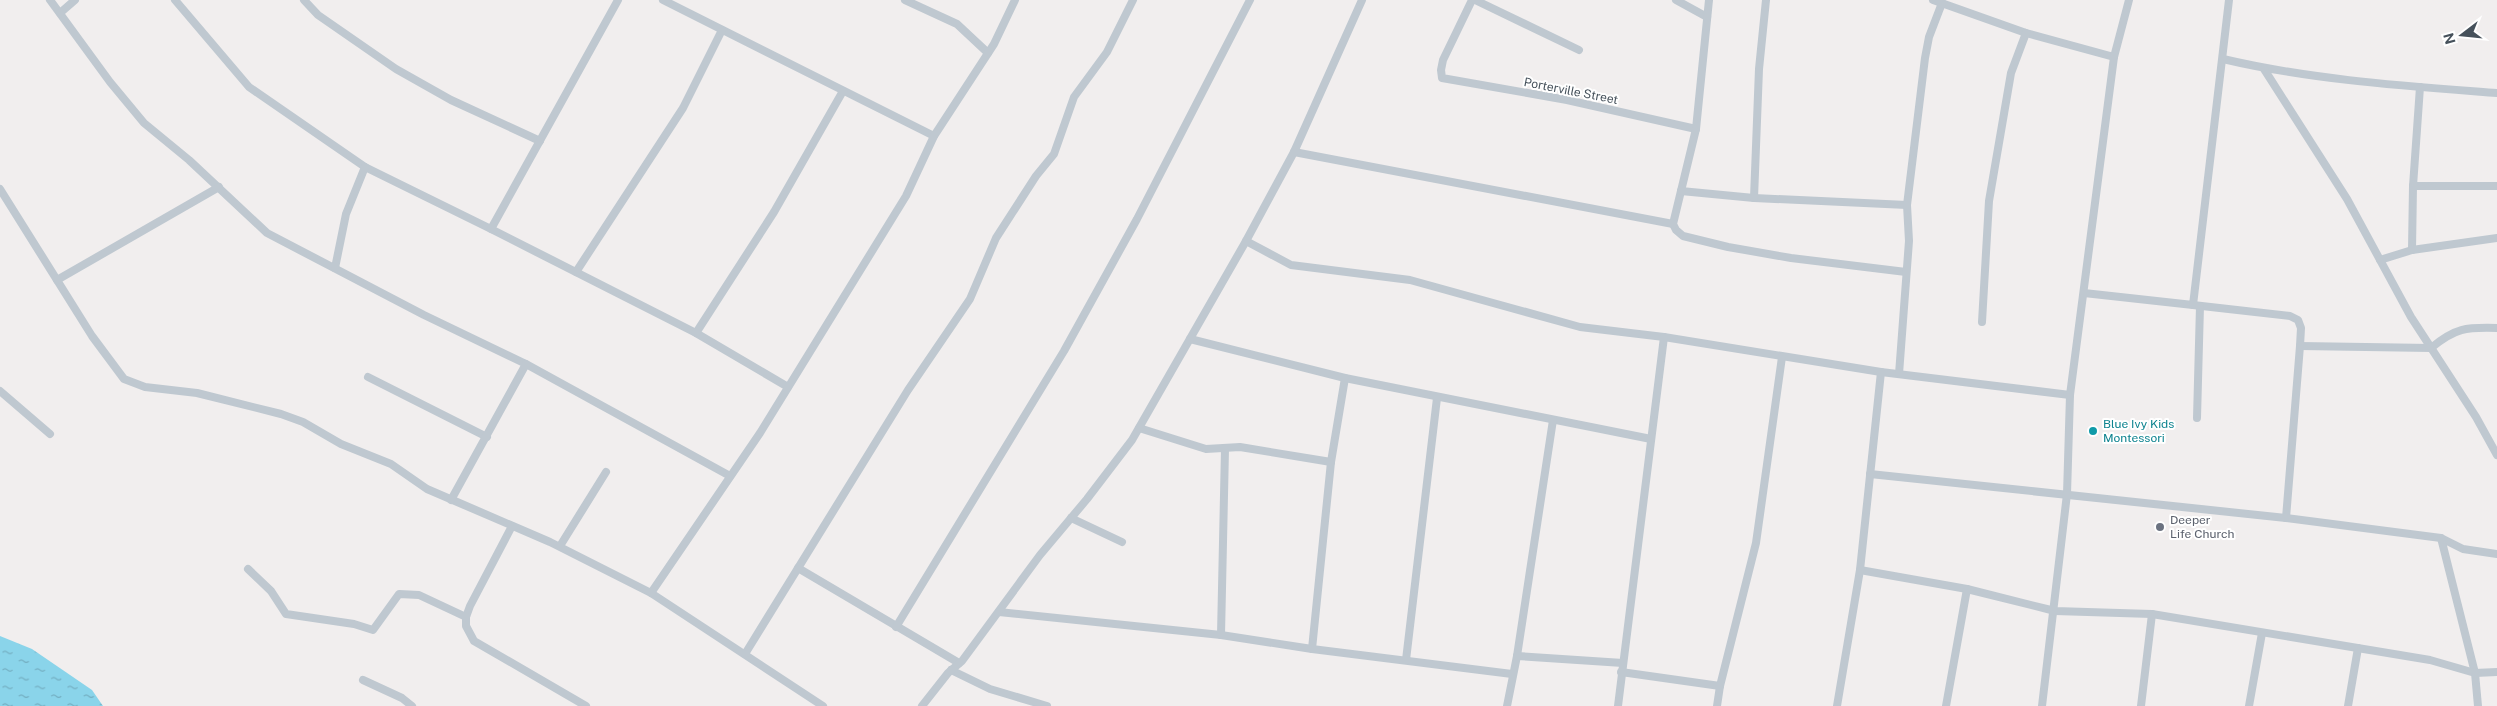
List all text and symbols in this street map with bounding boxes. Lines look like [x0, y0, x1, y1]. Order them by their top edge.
north arrow [2437, 10, 2487, 60]
text: N [2440, 31, 2459, 46]
street label: Porterville Street [1523, 75, 1620, 107]
place label: Blue Ivy Kids Montessori [2103, 417, 2174, 445]
marker: Blue Ivy Kids Montessori [2087, 425, 2099, 437]
place label: Deeper Life Church [2170, 513, 2234, 541]
marker: Deeper Life Church [2154, 521, 2166, 533]

